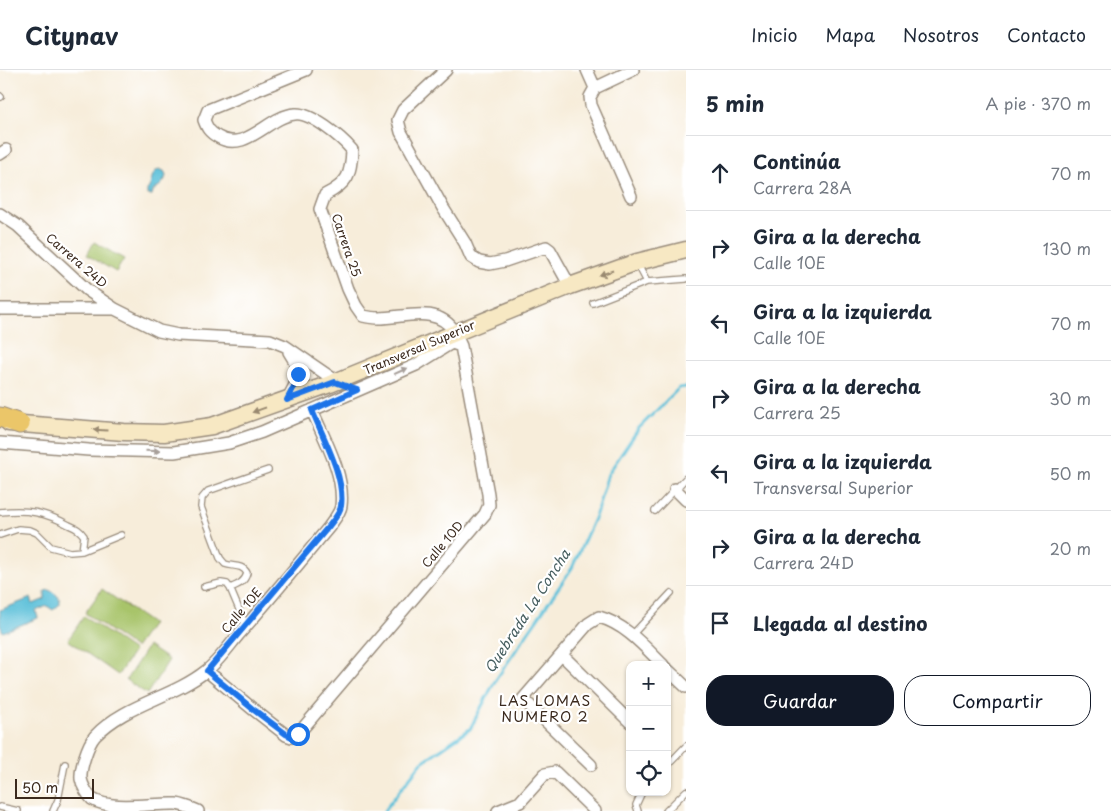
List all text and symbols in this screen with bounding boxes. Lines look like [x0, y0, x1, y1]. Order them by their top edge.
text: Citynav [25, 17, 118, 53]
text: Inicio [751, 21, 798, 48]
text: Mapa [826, 21, 875, 48]
text: Nosotros [903, 21, 979, 48]
text: Contacto [1007, 21, 1086, 48]
text: 5 min [706, 87, 764, 119]
text: A pie · 370 m [986, 91, 1091, 115]
text: Continúa [753, 147, 841, 175]
icon: ahead [706, 159, 734, 187]
text: 70 m [1051, 161, 1091, 185]
text: Carrera 28A [753, 175, 852, 199]
street label: Carrera 25 [328, 211, 366, 279]
text: Gira a la derecha [753, 222, 921, 250]
street label: Carrera 24D [42, 228, 112, 292]
icon: right [706, 234, 734, 262]
text: 130 m [1043, 236, 1091, 260]
text: Calle 10E [753, 250, 826, 274]
one-way arrow [598, 270, 613, 277]
text: Gira a la izquierda [753, 297, 932, 325]
icon: left [706, 309, 734, 337]
text: 70 m [1051, 311, 1091, 335]
street label: Transversal Superior [360, 315, 478, 379]
text: Calle 10E [753, 325, 826, 349]
route end [287, 363, 310, 386]
one-way arrow [394, 366, 408, 374]
text: Gira a la derecha [753, 372, 921, 400]
icon: right [706, 384, 734, 412]
text: 30 m [1049, 386, 1091, 410]
text: Carrera 25 [753, 400, 841, 424]
one-way arrow [252, 407, 267, 414]
one-way arrow [92, 426, 108, 434]
text: Gira a la izquierda [753, 447, 932, 475]
one-way arrow [146, 448, 162, 456]
icon: left [706, 459, 734, 487]
text: 50 m [1050, 461, 1091, 485]
text: Transversal Superior [753, 475, 913, 499]
street label: Calle 10D [417, 517, 467, 571]
text: Gira a la derecha [753, 522, 921, 550]
icon: right [706, 534, 734, 562]
text: 20 m [1050, 536, 1091, 560]
water label: Quebrada La Concha [479, 544, 576, 677]
text: Carrera 24D [753, 550, 854, 574]
street label: Calle 10E [217, 583, 266, 637]
icon: arrive [706, 609, 734, 637]
text: Llegada al destino [753, 609, 927, 637]
map controls [626, 661, 671, 796]
button: + [626, 661, 671, 706]
button: Guardar [706, 675, 894, 726]
button: Compartir [904, 675, 1091, 726]
district label: LAS LOMAS NUMERO 2 [499, 690, 591, 727]
button: − [626, 706, 671, 751]
route start [287, 723, 310, 746]
button: locate [626, 751, 671, 796]
scale bar [15, 776, 94, 799]
text: 50 m [22, 777, 58, 798]

